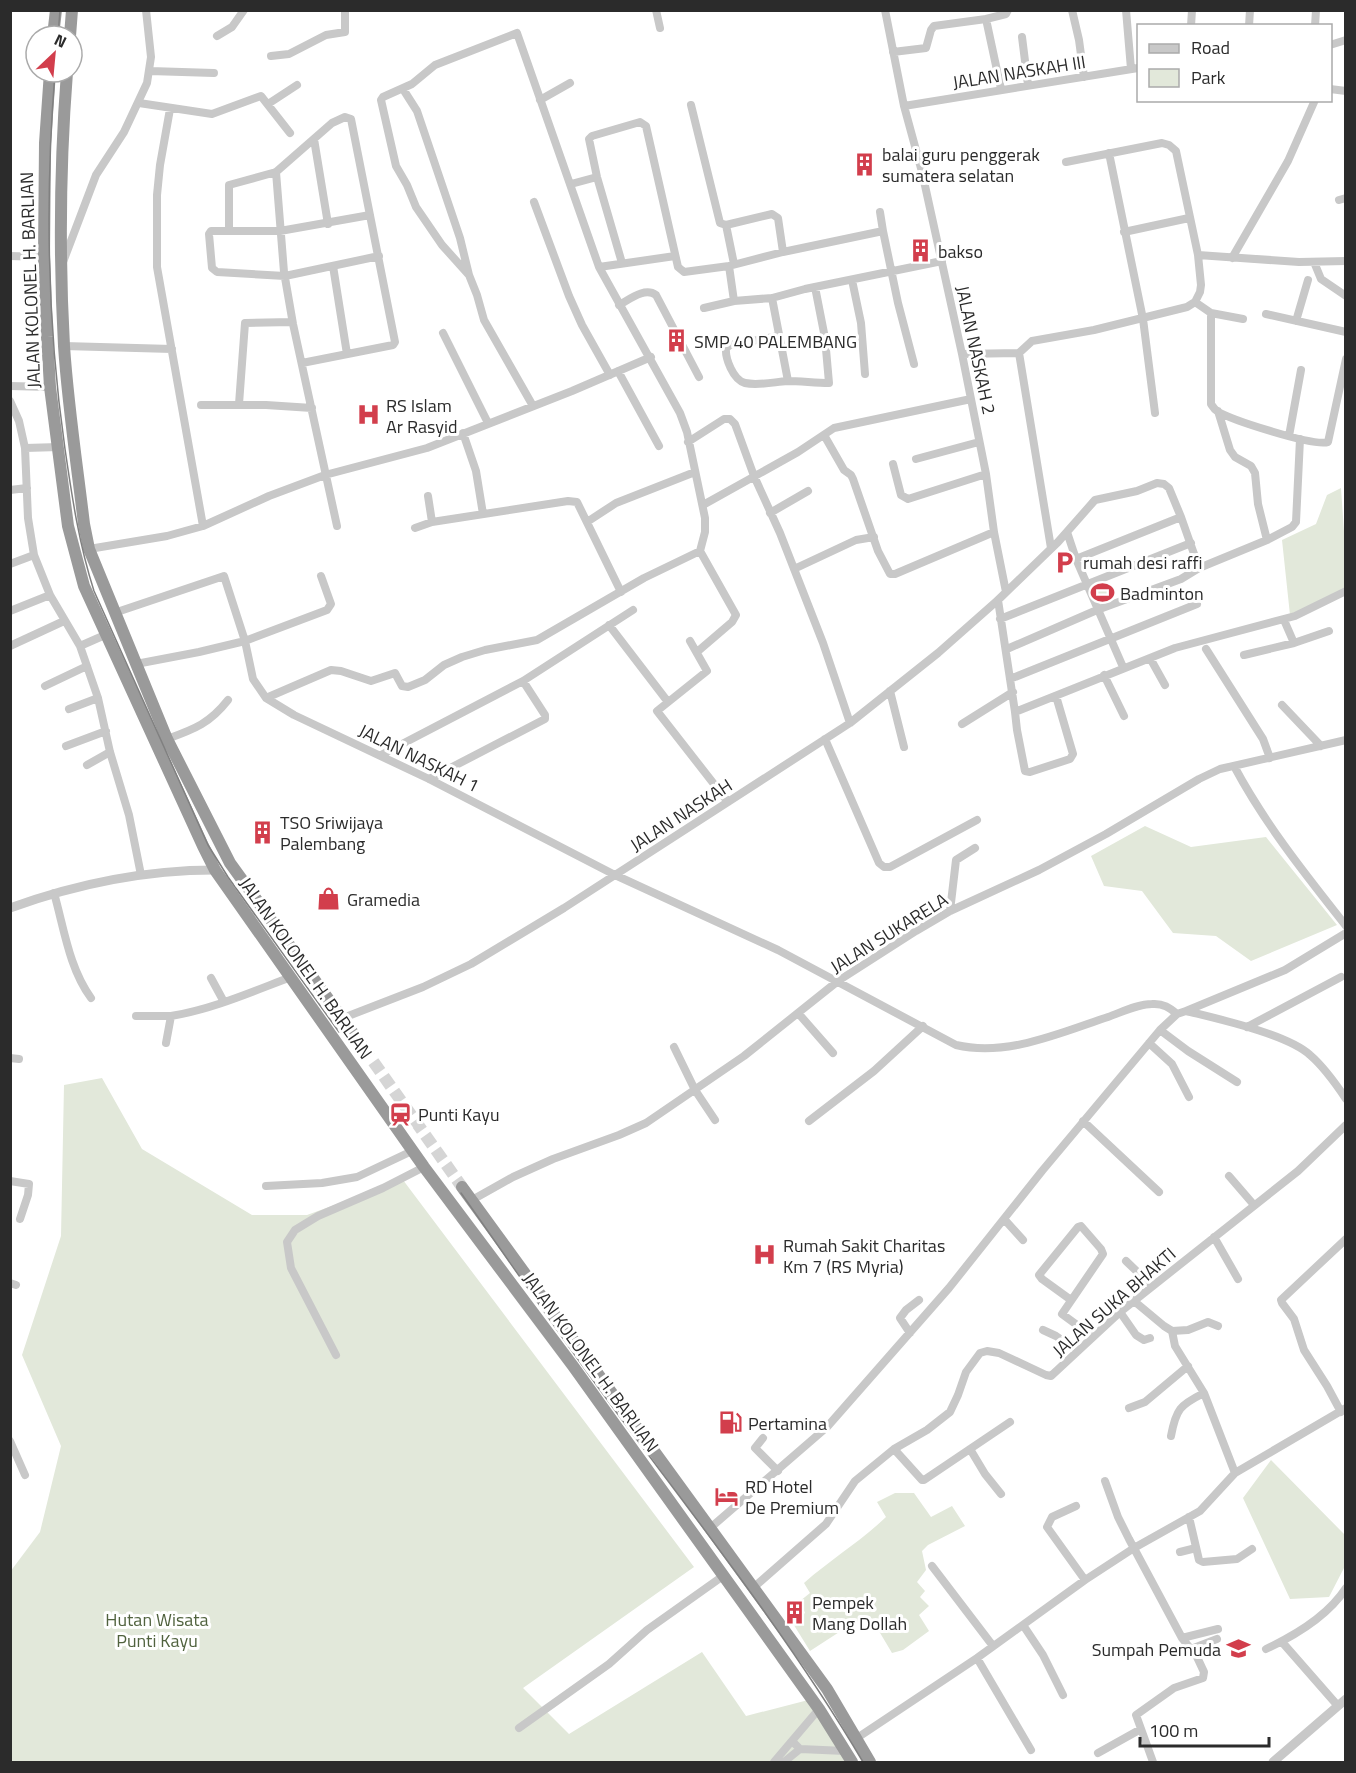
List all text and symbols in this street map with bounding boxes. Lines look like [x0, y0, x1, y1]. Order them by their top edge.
north arrow [24, 24, 84, 84]
legend [1137, 24, 1332, 102]
text: N [50, 27, 71, 54]
text: Road [1191, 34, 1230, 61]
street label: JALAN NASKAH III [951, 48, 1087, 96]
text: Park [1191, 64, 1226, 91]
place label: balai guru penggerak sumatera selatan [882, 141, 1040, 189]
building icon: balai guru penggerak sumatera selatan [851, 151, 877, 177]
street label: JALAN KOLONEL H. BARLIAN [13, 171, 47, 389]
building icon: bakso [907, 238, 933, 264]
place label: bakso [938, 238, 983, 265]
street label: JALAN NASKAH 2 [949, 283, 1003, 417]
building icon: SMP 40 PALEMBANG [663, 328, 689, 354]
place label: SMP 40 PALEMBANG [694, 328, 857, 355]
place label: RS Islam Ar Rasyid [386, 392, 457, 440]
hospital icon: RS Islam Ar Rasyid [355, 402, 381, 428]
parking icon: rumah desi raffi [1052, 549, 1078, 575]
place label: rumah desi raffi [1083, 549, 1202, 576]
sports icon: Badminton [1089, 580, 1115, 606]
place label: Badminton [1120, 580, 1204, 607]
street label: JALAN NASKAH 1 [354, 717, 484, 799]
street label: JALAN NASKAH [625, 772, 737, 858]
place label: TSO Sriwijaya Palembang [280, 809, 383, 857]
building icon: TSO Sriwijaya Palembang [249, 819, 275, 845]
street label: JALAN KOLONEL H. BARLIAN [233, 871, 379, 1065]
shop icon: Gramedia [316, 886, 342, 912]
place label: Gramedia [347, 886, 420, 913]
street label: JALAN SUKARELA [825, 886, 953, 980]
station icon: Punti Kayu [387, 1101, 413, 1127]
place label: Punti Kayu [418, 1101, 500, 1128]
place label: Rumah Sakit Charitas Km 7 (RS Myria) [783, 1232, 945, 1280]
street label: JALAN SUKA BHAKTI [1046, 1241, 1182, 1363]
hospital icon: Rumah Sakit Charitas Km 7 (RS Myria) [752, 1242, 778, 1268]
street label: JALAN KOLONEL H. BARLIAN [516, 1266, 666, 1458]
fuel station icon: Pertamina [717, 1410, 743, 1436]
place label: Pertamina [748, 1410, 827, 1437]
place label: RD Hotel De Premium [745, 1473, 839, 1521]
hotel icon: RD Hotel De Premium [714, 1483, 740, 1509]
place label: Pempek Mang Dollah [812, 1589, 907, 1637]
building icon: Pempek Mang Dollah [781, 1599, 807, 1625]
park label: Hutan Wisata Punti Kayu [105, 1606, 209, 1654]
place label: Sumpah Pemuda [1092, 1636, 1221, 1663]
school or university icon: Sumpah Pemuda [1226, 1636, 1252, 1662]
scale bar [1140, 1710, 1269, 1748]
text: 100 m [1149, 1717, 1198, 1744]

